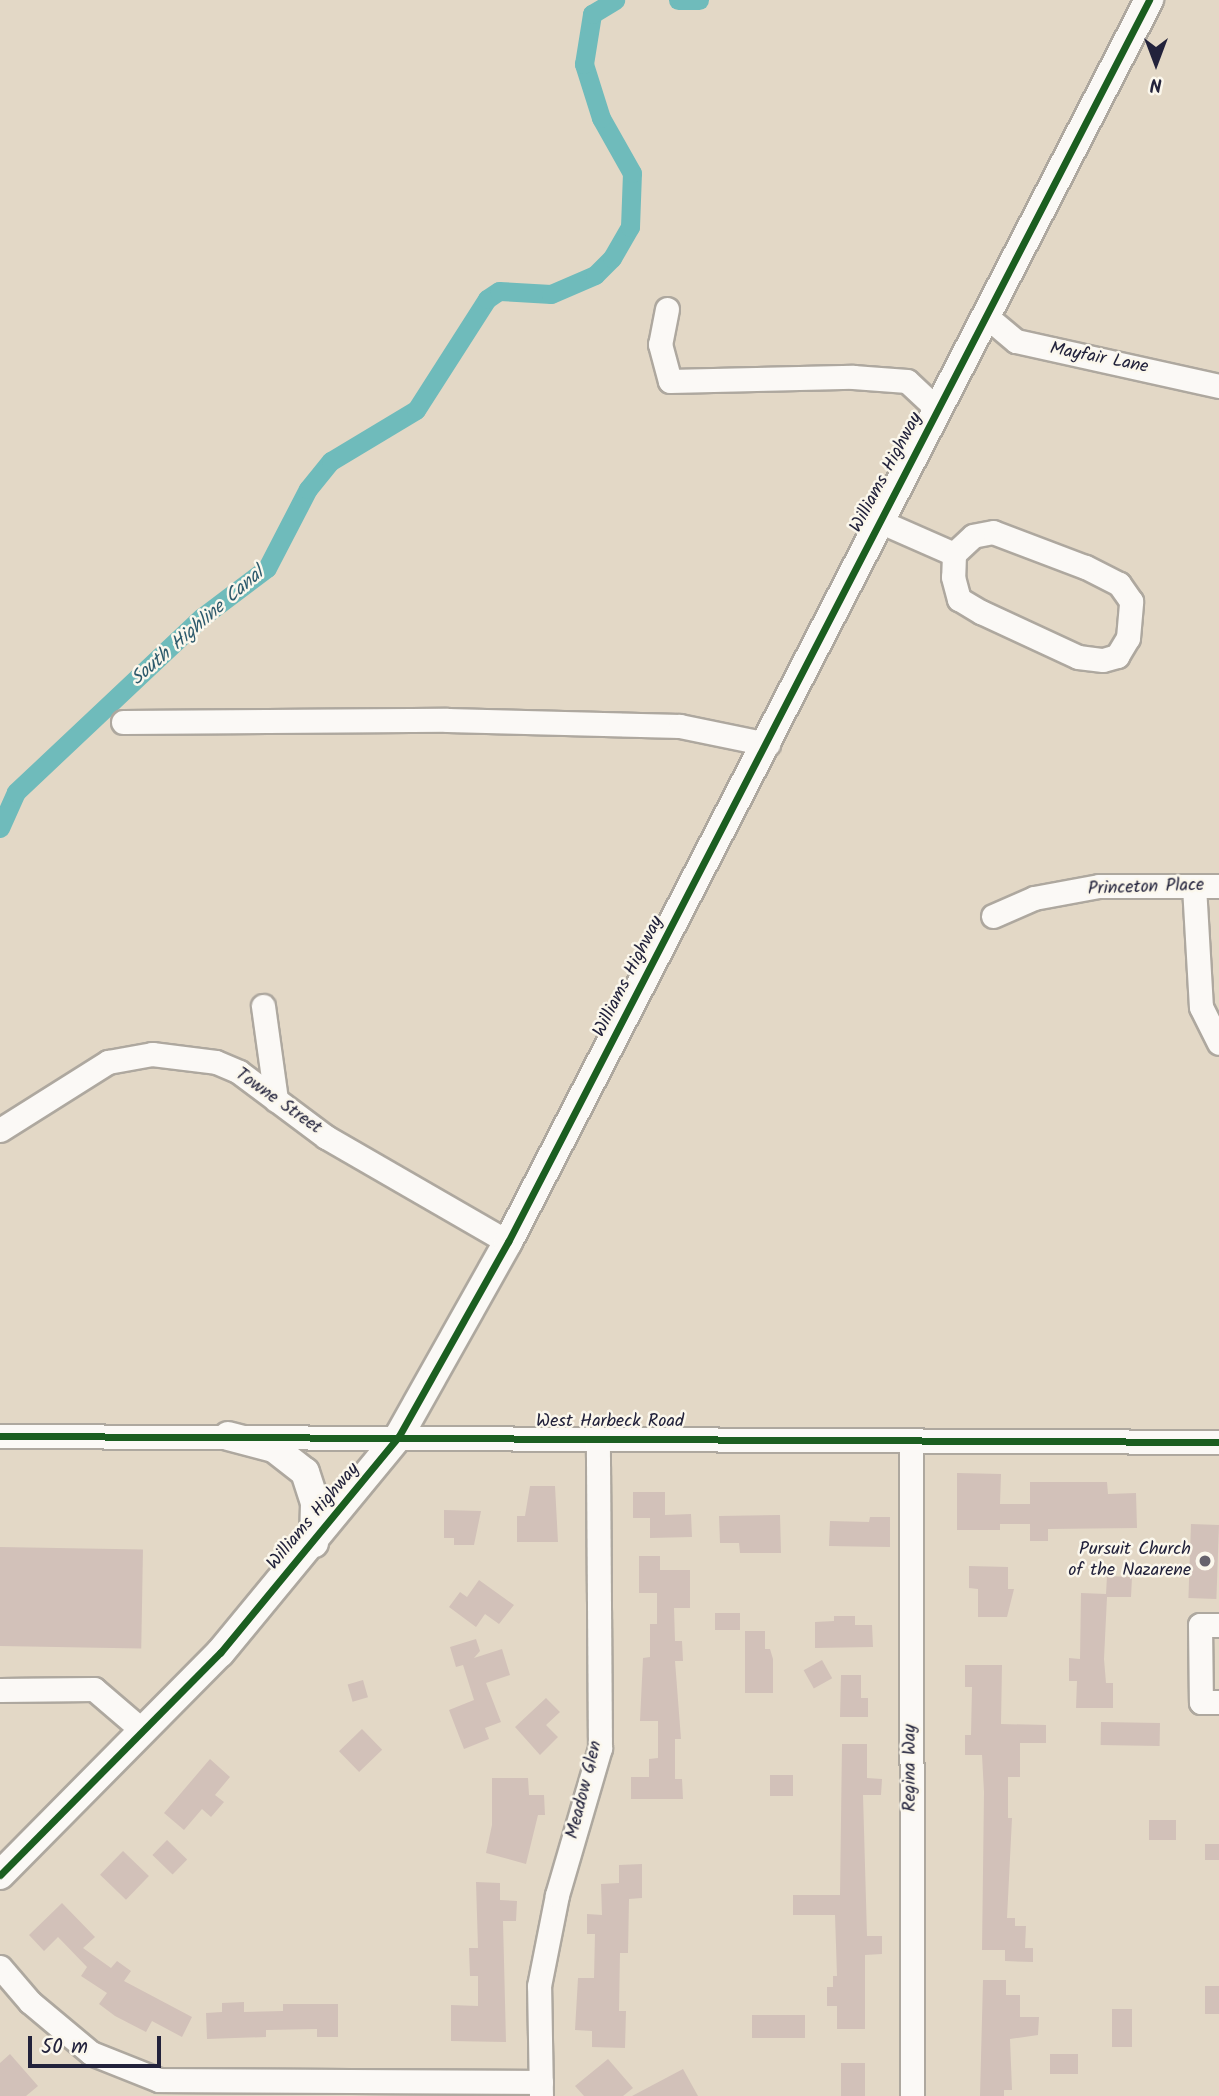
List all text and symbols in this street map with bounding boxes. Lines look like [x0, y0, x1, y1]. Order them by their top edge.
north arrow [1121, 28, 1191, 98]
text: N [1150, 69, 1162, 99]
street label: Mayfair Lane [1048, 339, 1150, 379]
street label: Williams Highway [846, 409, 928, 537]
water label: South Highline Canal [127, 563, 269, 691]
street label: Princeton Place [1087, 875, 1205, 901]
street label: Williams Highway [589, 913, 669, 1041]
street label: Towne Street [231, 1064, 325, 1140]
street label: West Harbeck Road [536, 1411, 684, 1433]
street label: Williams Highway [263, 1459, 365, 1575]
place label: Pursuit Church of the Nazarene [1068, 1540, 1191, 1582]
marker: Pursuit Church of the Nazarene [1197, 1553, 1213, 1569]
street label: Regina Way [900, 1724, 922, 1812]
street label: Meadow Glen [562, 1739, 608, 1841]
scale bar [32, 2022, 164, 2066]
text: 50 m [41, 2031, 88, 2064]

